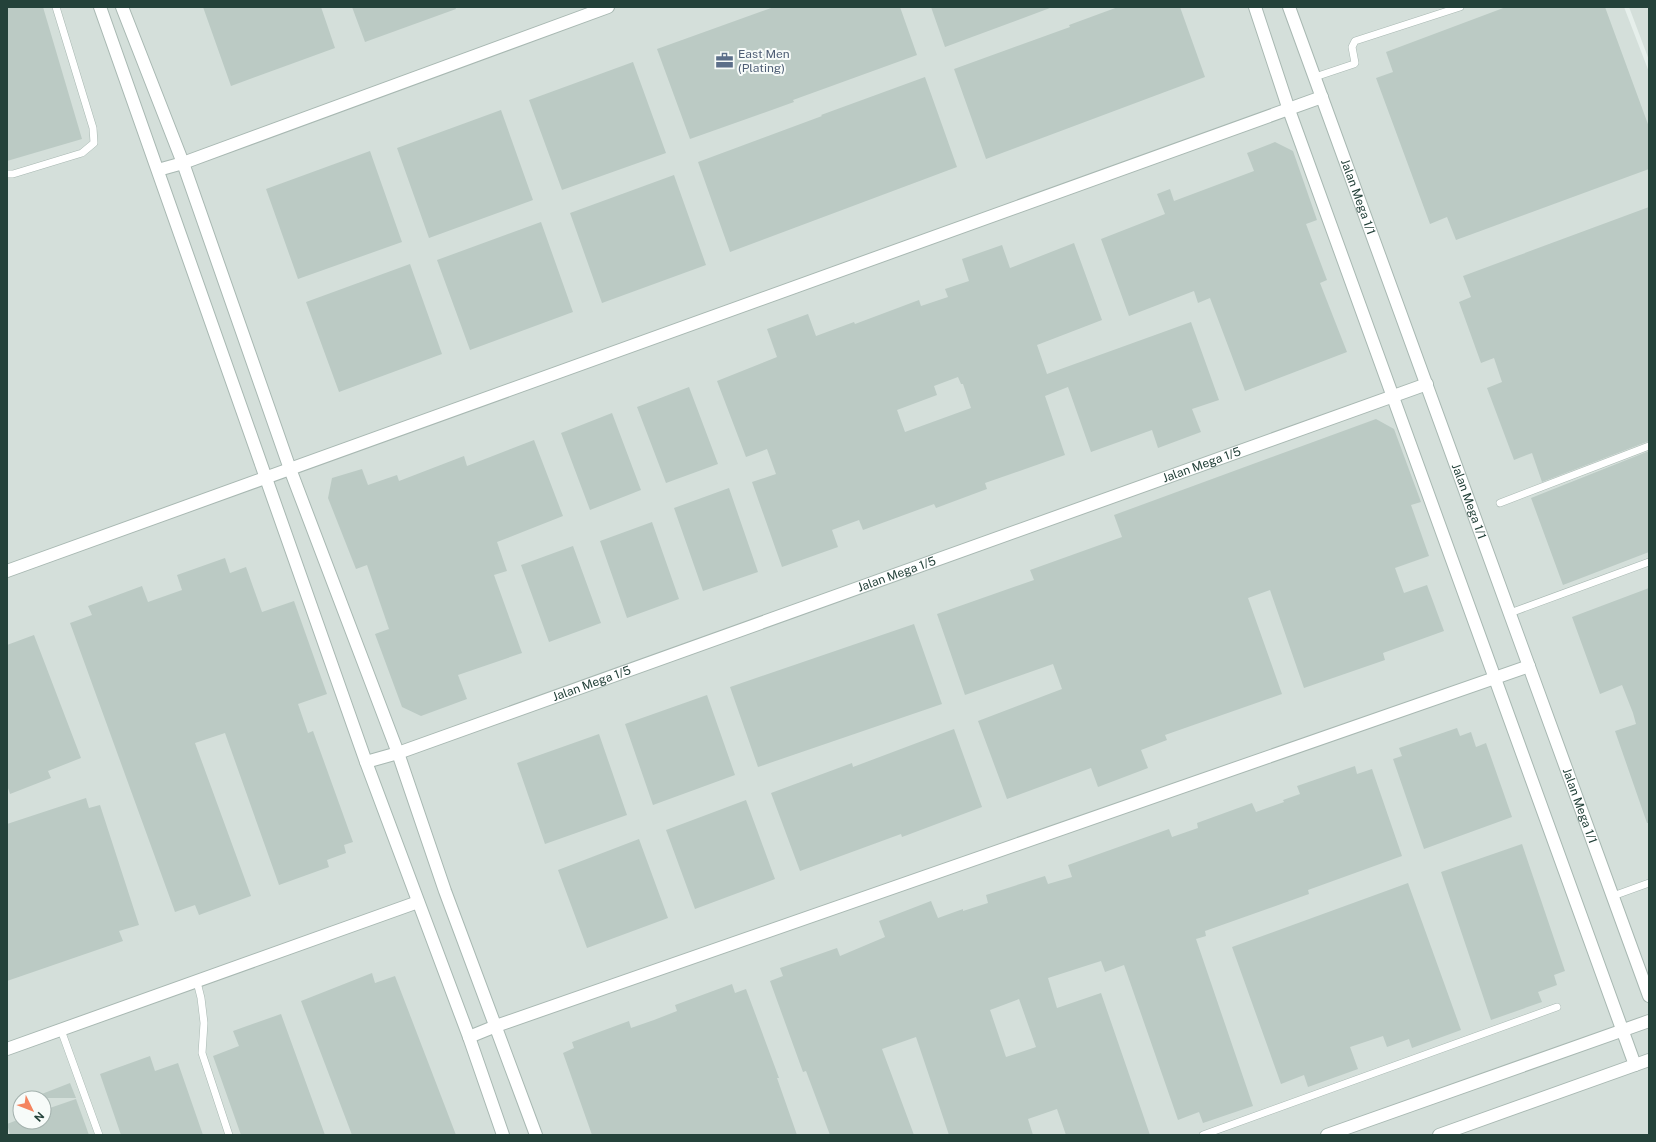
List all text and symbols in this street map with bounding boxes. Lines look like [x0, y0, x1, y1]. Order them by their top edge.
place label: East Men (Plating) [738, 47, 790, 75]
office icon: East Men (Plating) [715, 51, 735, 71]
street label: Jalan Mega 1/1 [1338, 157, 1378, 237]
street label: Jalan Mega 1/5 [1161, 444, 1243, 485]
street label: Jalan Mega 1/1 [1449, 461, 1489, 541]
street label: Jalan Mega 1/5 [856, 554, 938, 595]
street label: Jalan Mega 1/5 [551, 663, 633, 704]
street label: Jalan Mega 1/1 [1560, 766, 1600, 846]
north arrow [12, 1090, 52, 1130]
text: N [32, 1110, 47, 1124]

